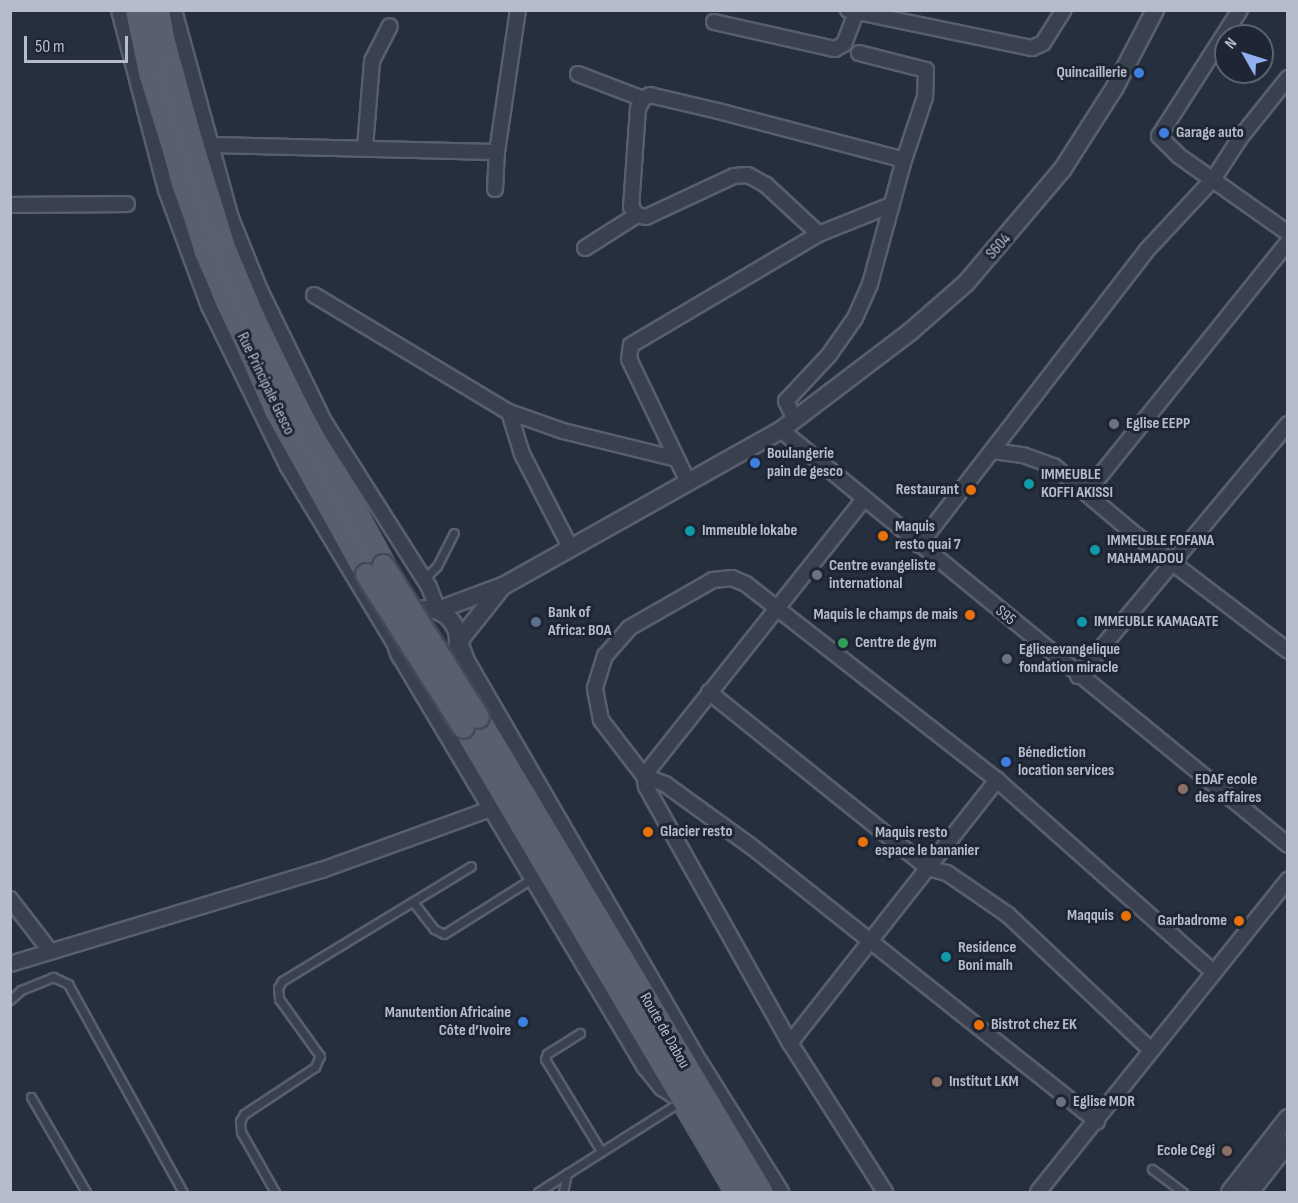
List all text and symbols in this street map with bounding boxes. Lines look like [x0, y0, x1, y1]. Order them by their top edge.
scale bar [27, 24, 130, 62]
north arrow [1214, 24, 1274, 84]
text: N [1221, 34, 1241, 53]
text: 50 m [35, 36, 65, 57]
place label: Quincaillerie [1057, 63, 1127, 83]
marker: Quincaillerie [1132, 66, 1146, 80]
place label: Garage auto [1176, 123, 1244, 143]
marker: Garage auto [1157, 126, 1171, 140]
street label: S604 [983, 230, 1015, 264]
street label: Rue Principale Gesco [232, 330, 298, 438]
place label: Eglise EEPP [1126, 414, 1190, 434]
marker: Eglise EEPP [1107, 417, 1121, 431]
place label: Boulangerie pain de gesco [767, 444, 843, 482]
marker: Boulangerie pain de gesco [748, 456, 762, 470]
place label: IMMEUBLE KOFFI AKISSI [1041, 465, 1113, 503]
marker: IMMEUBLE KOFFI AKISSI [1022, 477, 1036, 491]
place label: Restaurant [896, 480, 959, 500]
marker: Restaurant [964, 483, 978, 497]
place label: Maquis resto quai 7 [895, 517, 961, 555]
place label: Immeuble lokabe [702, 521, 797, 541]
marker: Immeuble lokabe [683, 524, 697, 538]
marker: Maquis resto quai 7 [876, 529, 890, 543]
place label: IMMEUBLE FOFANA MAHAMADOU [1107, 531, 1214, 569]
marker: IMMEUBLE FOFANA MAHAMADOU [1088, 543, 1102, 557]
place label: Centre evangeliste international [829, 556, 936, 594]
marker: Centre evangeliste international [810, 568, 824, 582]
street label: S95 [991, 602, 1019, 630]
place label: Bank of Africa: BOA [548, 603, 611, 641]
place label: Maquis le champs de mais [813, 605, 958, 625]
marker: Maquis le champs de mais [963, 608, 977, 622]
place label: IMMEUBLE KAMAGATE [1094, 612, 1219, 632]
marker: Bank of Africa: BOA [529, 615, 543, 629]
marker: IMMEUBLE KAMAGATE [1075, 615, 1089, 629]
place label: Centre de gym [855, 633, 937, 653]
marker: Centre de gym [836, 636, 850, 650]
place label: Egliseevangelique fondation miracle [1019, 640, 1120, 678]
marker: Egliseevangelique fondation miracle [1000, 652, 1014, 666]
place label: Bénediction location services [1018, 743, 1114, 781]
marker: Bénediction location services [999, 755, 1013, 769]
place label: EDAF ecole des affaires [1195, 770, 1261, 808]
marker: EDAF ecole des affaires [1176, 782, 1190, 796]
place label: Glacier resto [660, 822, 732, 842]
place label: Maquis resto espace le bananier [875, 823, 979, 861]
marker: Glacier resto [641, 825, 655, 839]
marker: Maquis resto espace le bananier [856, 835, 870, 849]
place label: Maqquis [1067, 906, 1114, 926]
marker: Maqquis [1119, 909, 1133, 923]
place label: Garbadrome [1158, 911, 1227, 931]
marker: Garbadrome [1232, 914, 1246, 928]
place label: Residence Boni malh [958, 938, 1016, 976]
marker: Residence Boni malh [939, 950, 953, 964]
street label: Route de Dabou [635, 990, 693, 1072]
place label: Manutention Africaine Côte d’Ivoire [385, 1003, 511, 1041]
marker: Manutention Africaine Côte d’Ivoire [516, 1015, 530, 1029]
place label: Bistrot chez EK [991, 1015, 1077, 1035]
marker: Bistrot chez EK [972, 1018, 986, 1032]
place label: Institut LKM [949, 1072, 1019, 1092]
marker: Institut LKM [930, 1075, 944, 1089]
place label: Eglise MDR [1073, 1092, 1135, 1112]
marker: Eglise MDR [1054, 1095, 1068, 1109]
place label: Ecole Cegi [1157, 1141, 1215, 1161]
marker: Ecole Cegi [1220, 1144, 1234, 1158]

